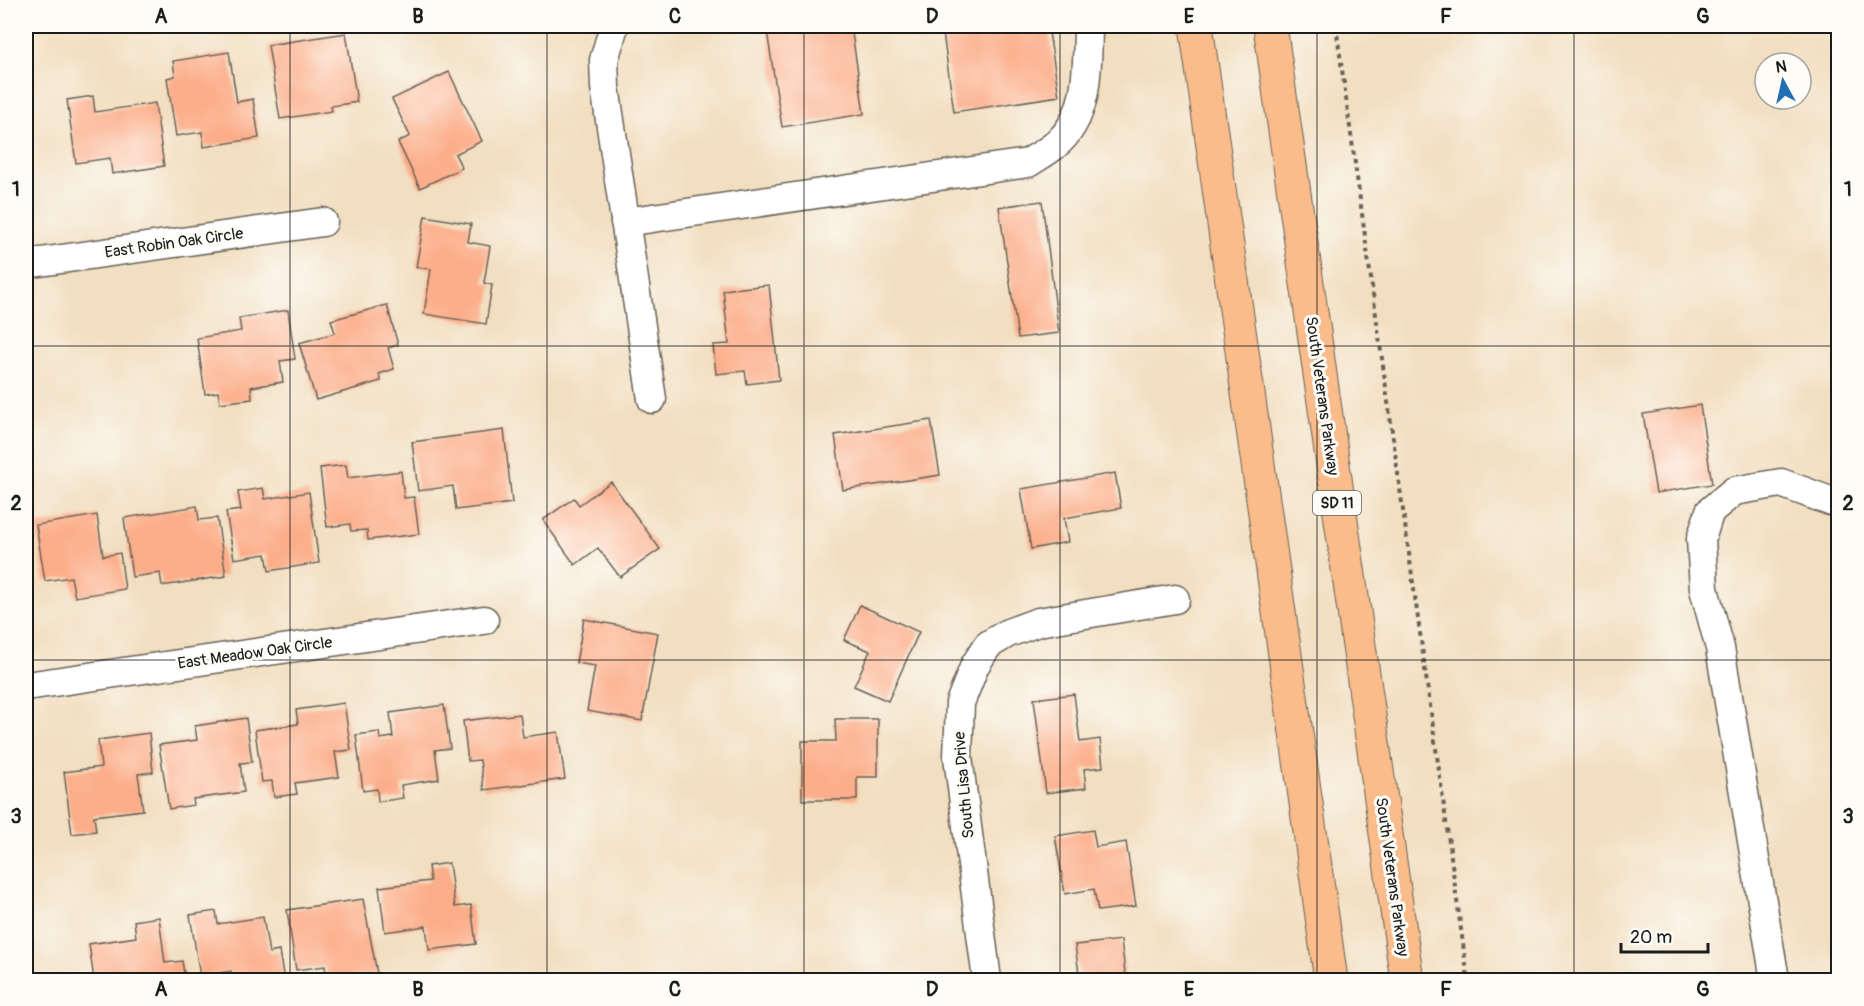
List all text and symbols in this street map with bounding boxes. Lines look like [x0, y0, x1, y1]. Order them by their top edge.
text: A [155, 4, 168, 29]
text: B [412, 4, 424, 29]
text: C [669, 4, 681, 29]
text: D [926, 4, 939, 29]
text: E [1184, 4, 1195, 29]
text: F [1440, 4, 1452, 29]
text: G [1696, 4, 1710, 29]
north arrow [1753, 51, 1813, 111]
text: N [1774, 56, 1788, 78]
text: 1 [12, 177, 20, 202]
text: 1 [1844, 177, 1852, 202]
street label: East Robin Oak Circle [103, 223, 245, 263]
street label: South Veterans Parkway [1301, 315, 1343, 477]
text: 2 [10, 491, 22, 516]
road number: SD 11 [1313, 491, 1361, 515]
text: 2 [1842, 491, 1854, 516]
street label: East Meadow Oak Circle [176, 632, 334, 674]
street label: South Lisa Drive [949, 730, 979, 839]
street label: South Veterans Parkway [1371, 796, 1413, 958]
text: 3 [10, 804, 22, 829]
text: 3 [1842, 804, 1854, 829]
scale bar [1621, 916, 1708, 954]
text: 20 m [1630, 926, 1672, 949]
text: A [155, 977, 168, 1002]
text: B [412, 977, 424, 1002]
text: C [669, 977, 681, 1002]
text: D [926, 977, 939, 1002]
text: E [1184, 977, 1195, 1002]
text: F [1440, 977, 1452, 1002]
text: G [1696, 977, 1710, 1002]

